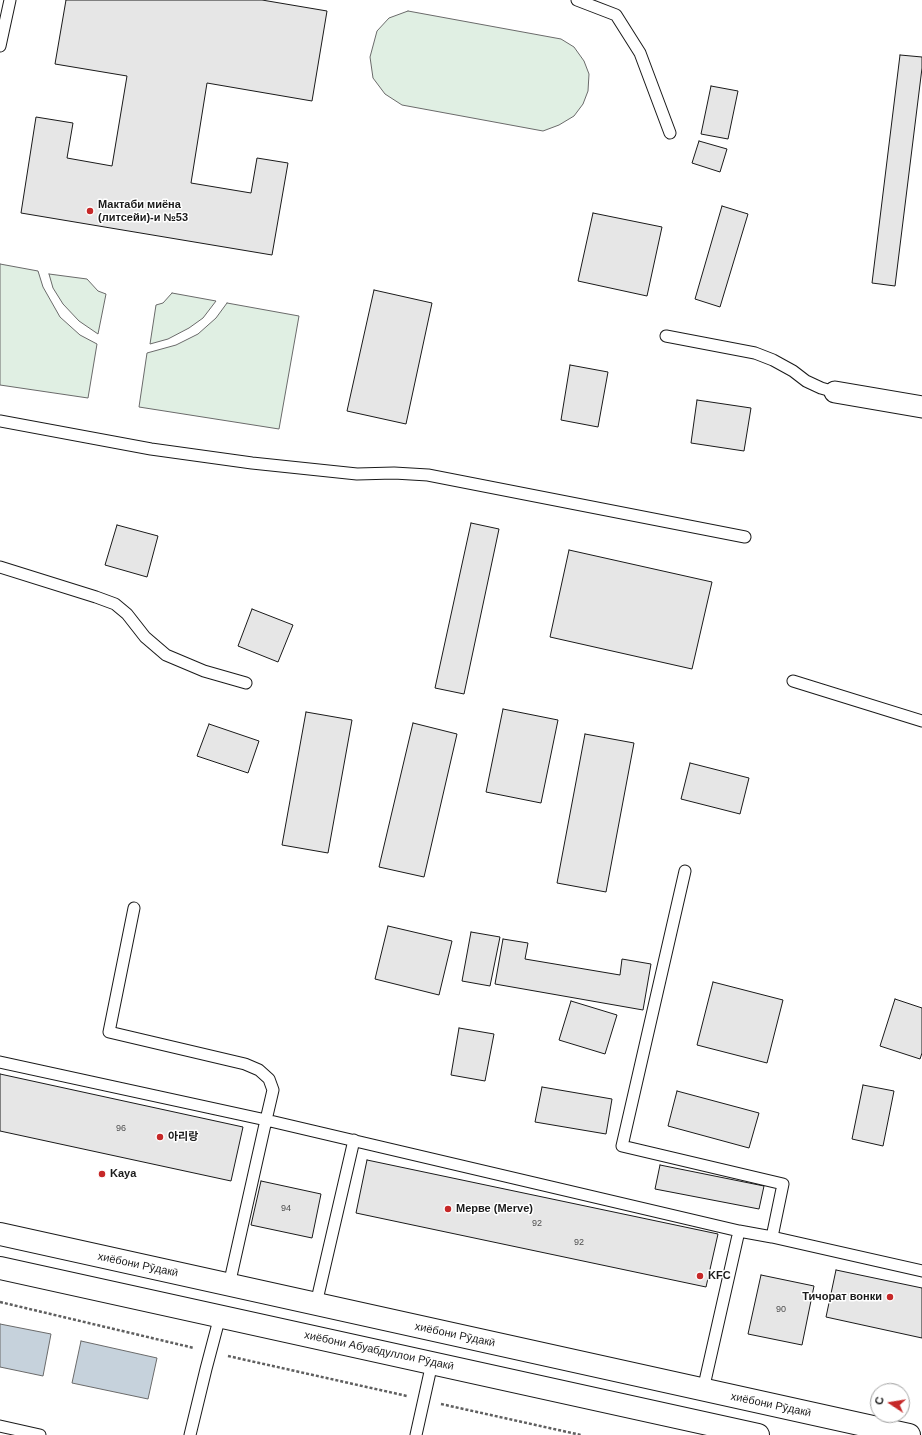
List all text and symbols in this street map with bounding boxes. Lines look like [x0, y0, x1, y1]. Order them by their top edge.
place label: Мактаби миёна (литсейи)-и №53 [98, 198, 188, 224]
marker: Мактаби миёна (литсейи)-и №53 [85, 206, 95, 216]
house number: 96 [116, 1124, 126, 1134]
place label: 아리랑 [168, 1130, 198, 1144]
marker: 아리랑 [155, 1132, 165, 1142]
place label: Kaya [110, 1167, 136, 1181]
marker: Kaya [97, 1169, 107, 1179]
place label: Mерве (Merve) [456, 1202, 533, 1216]
house number: 94 [281, 1204, 291, 1214]
marker: Mерве (Merve) [443, 1204, 453, 1214]
house number: 92 [532, 1219, 542, 1229]
house number: 92 [574, 1238, 584, 1248]
street label: хиёбони Рӯдакӣ [97, 1250, 179, 1280]
place label: KFC [708, 1269, 731, 1283]
marker: KFC [695, 1271, 705, 1281]
place label: Тичорат вонки [802, 1290, 882, 1304]
marker: Тичорат вонки [885, 1292, 895, 1302]
house number: 90 [776, 1305, 786, 1315]
street label: хиёбони Рӯдакӣ [414, 1320, 496, 1350]
street label: хиёбони Абуабдуллои Рӯдакӣ [303, 1329, 455, 1373]
north arrow [870, 1383, 910, 1423]
street label: хиёбони Рӯдакӣ [730, 1390, 812, 1420]
text: С [873, 1396, 886, 1406]

